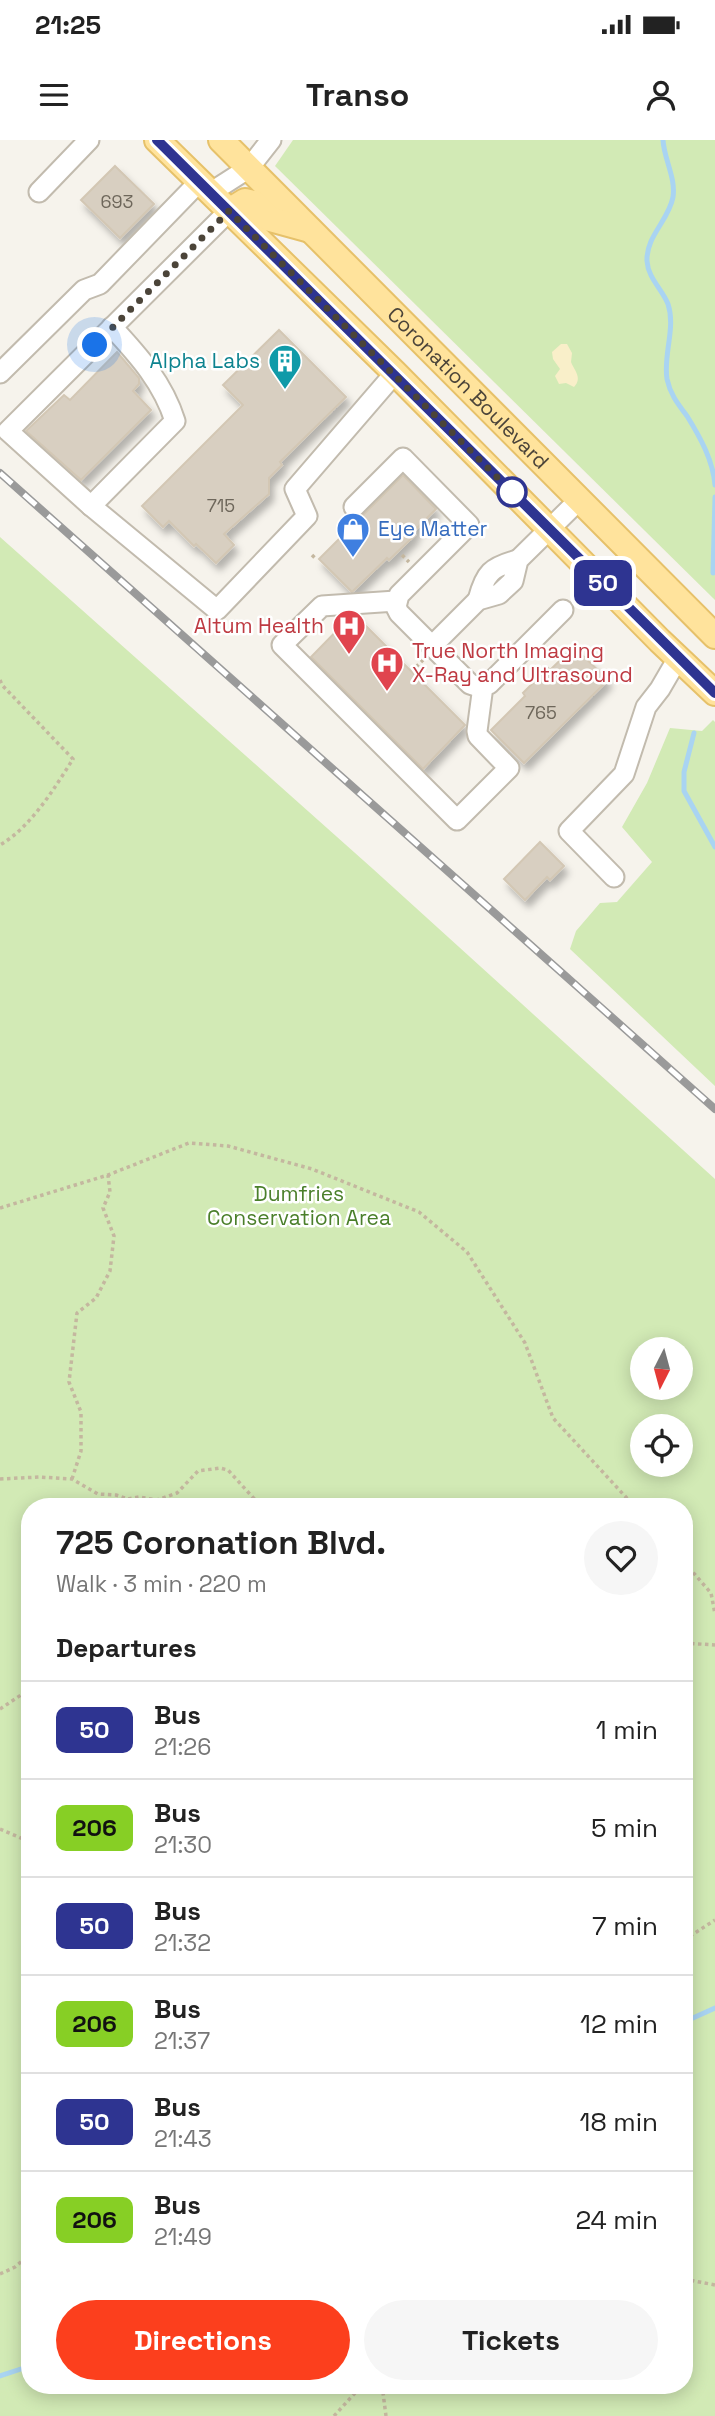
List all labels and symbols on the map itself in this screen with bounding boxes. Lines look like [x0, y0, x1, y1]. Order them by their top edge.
house number: 693 [101, 190, 133, 213]
street label: Coronation Boulevard [382, 301, 555, 475]
your location [77, 327, 112, 362]
building icon: Alpha Labs [266, 342, 304, 391]
place label: Alpha Labs [150, 347, 260, 374]
unlabelled marker [497, 477, 527, 507]
house number: 715 [207, 494, 235, 517]
shop icon: Eye Matter [334, 510, 372, 559]
place label: Eye Matter [378, 515, 488, 542]
line badge: 50 [572, 560, 634, 606]
hospital icon: Altum Health [330, 607, 368, 656]
place label: Altum Health [194, 612, 324, 639]
place label: True North Imaging X-Ray and Ultrasound [412, 637, 633, 688]
hospital icon: True North Imaging X-Ray and Ultrasound [368, 644, 406, 693]
house number: 765 [525, 701, 557, 724]
park label: Dumfries Conservation Area [207, 1180, 391, 1231]
north arrow [630, 1337, 693, 1400]

